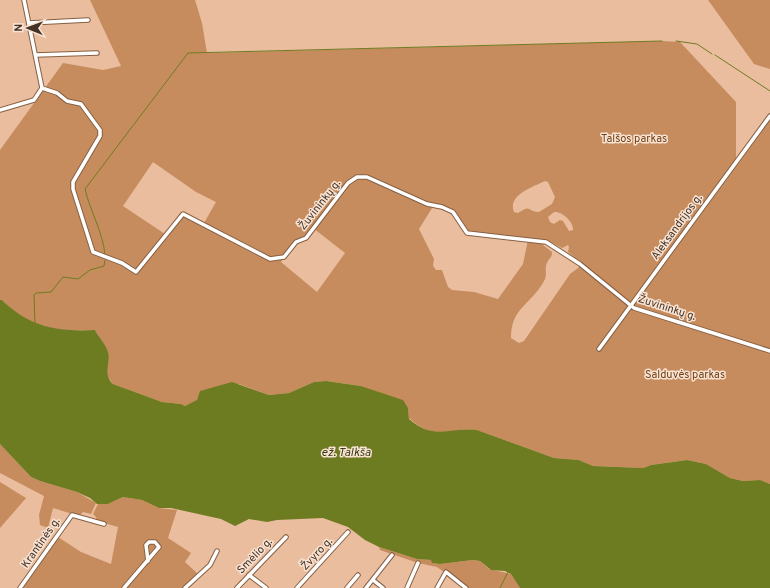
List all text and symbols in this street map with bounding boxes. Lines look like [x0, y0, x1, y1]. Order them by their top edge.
north arrow [8, 8, 48, 48]
text: N [12, 24, 26, 32]
park label: Talšos parkas [601, 132, 667, 146]
street label: Žuvininkų g. [295, 176, 344, 233]
street label: Aleksandrijos g. [648, 191, 706, 263]
street label: Žuvininkų g. [636, 291, 698, 324]
park label: Salduvės parkas [645, 368, 725, 382]
water label: ež. Talkša [321, 445, 371, 461]
street label: Krantinės g. [18, 515, 64, 571]
street label: Žvyro g. [297, 534, 336, 574]
street label: Smėlio g. [234, 535, 276, 577]

